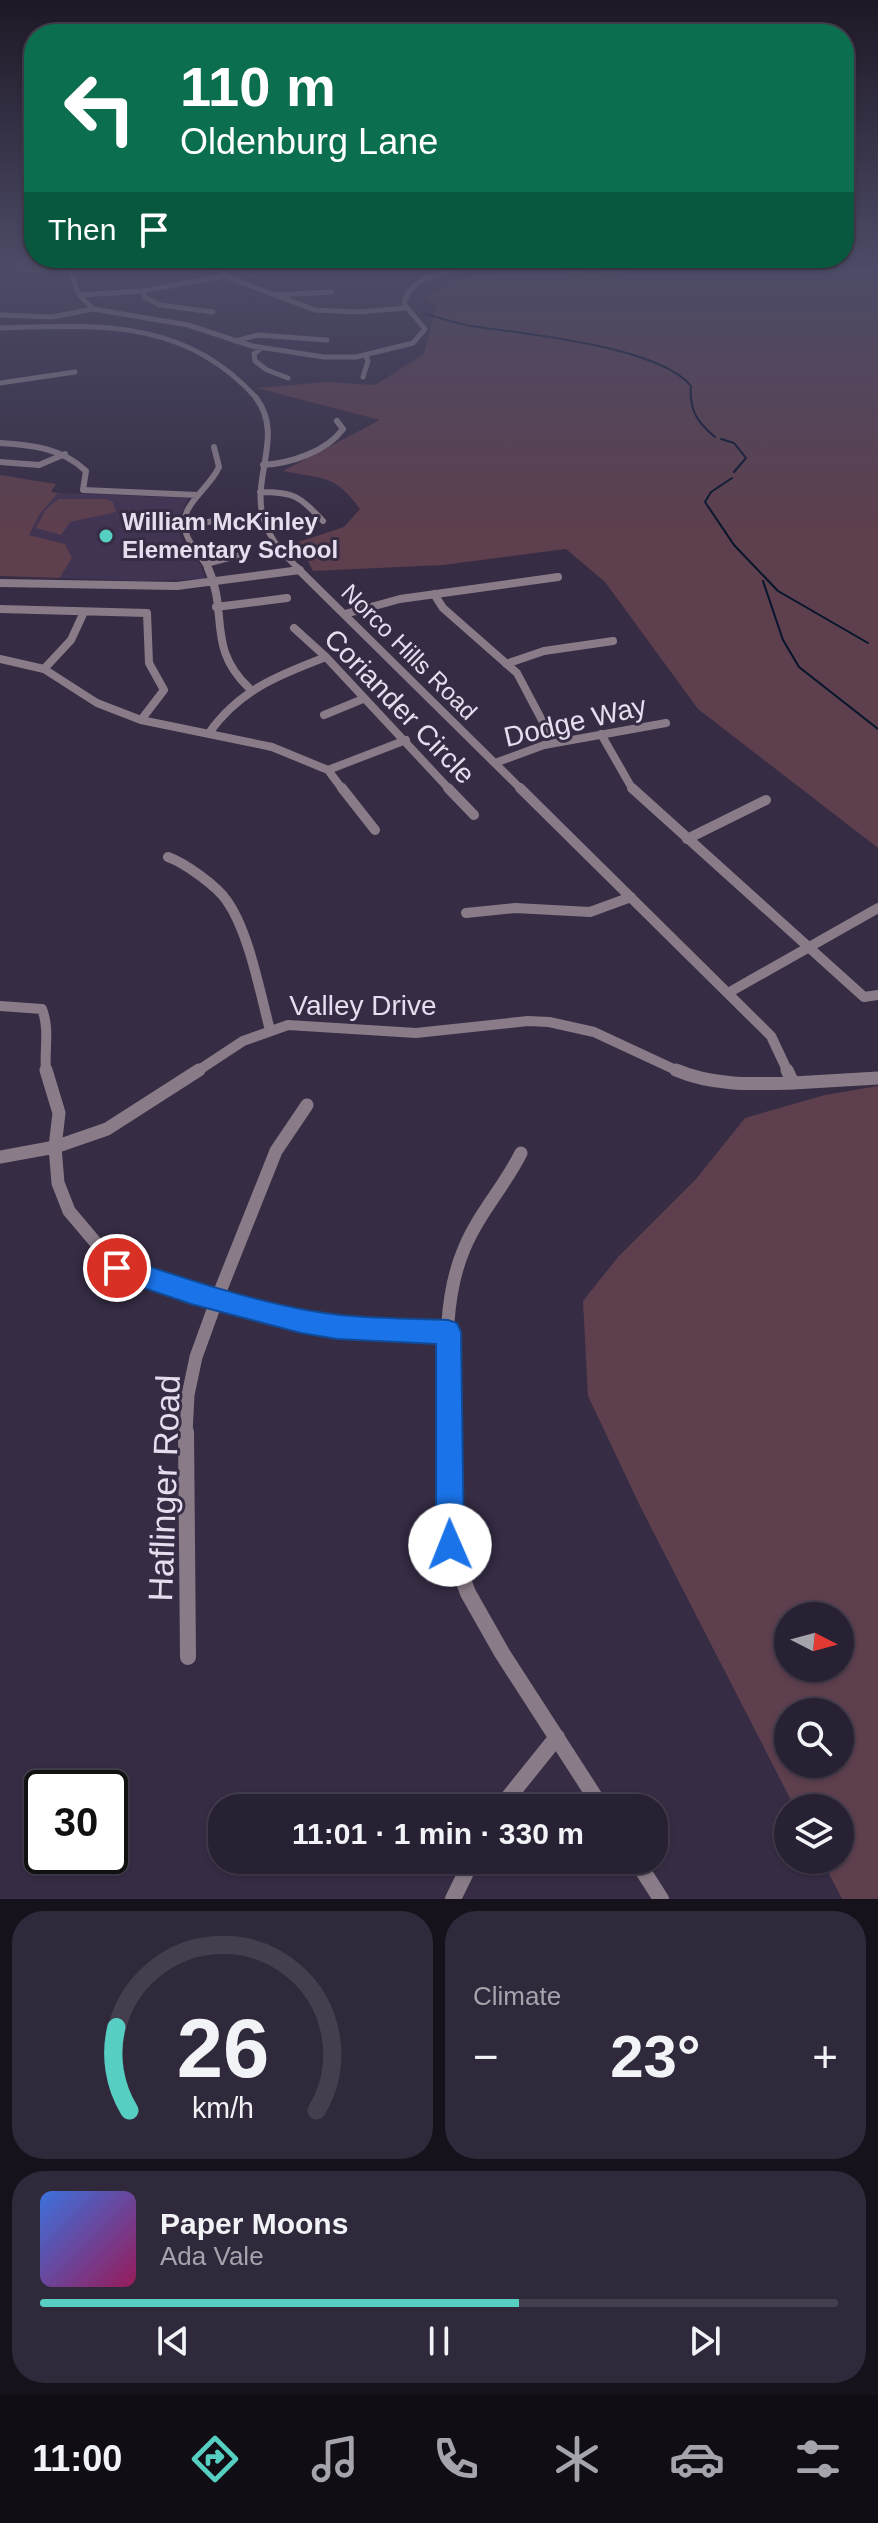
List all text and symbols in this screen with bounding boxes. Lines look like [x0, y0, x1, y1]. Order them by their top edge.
text: 110 m [180, 55, 336, 118]
icon: left [48, 56, 152, 160]
text: Oldenburg Lane [180, 121, 438, 162]
icon: arrive [132, 208, 176, 252]
text: Then [48, 213, 116, 246]
place label: William McKinley Elementary School [122, 508, 338, 563]
marker: William McKinley Elementary School [97, 527, 115, 545]
street label: Norco Hills Road [336, 578, 483, 725]
street label: Coriander Circle [318, 623, 481, 790]
street label: Dodge Way [501, 690, 649, 753]
street label: Valley Drive [289, 990, 437, 1021]
pin [83, 1234, 151, 1302]
icon: arrive [95, 1246, 139, 1290]
street label: Haflinger Road [141, 1374, 187, 1602]
position arrow [408, 1503, 492, 1587]
north arrow [774, 1602, 854, 1682]
map controls [774, 1602, 854, 1874]
button: search [774, 1698, 854, 1778]
speed limit sign: 30 [24, 1770, 128, 1874]
button: layers [774, 1794, 854, 1874]
text: 11:01 · 1 min · 330 m [292, 1817, 584, 1850]
text: Climate [473, 1981, 561, 2011]
text: 26 [176, 2002, 269, 2095]
text: 23° [610, 2023, 701, 2090]
text: − [473, 2032, 499, 2081]
text: + [812, 2032, 838, 2081]
text: km/h [192, 2092, 253, 2124]
text: Paper Moons [160, 2207, 348, 2240]
text: Ada Vale [160, 2241, 264, 2271]
icon: previous [151, 2319, 195, 2363]
icon: pause [417, 2319, 461, 2363]
icon: next [683, 2319, 727, 2363]
icon: directions [187, 2431, 243, 2487]
icon: music [307, 2431, 363, 2487]
icon: phone [428, 2431, 484, 2487]
icon: climate [549, 2431, 605, 2487]
icon: car [669, 2431, 725, 2487]
icon: filters [790, 2431, 846, 2487]
text: 11:00 [32, 2438, 122, 2479]

